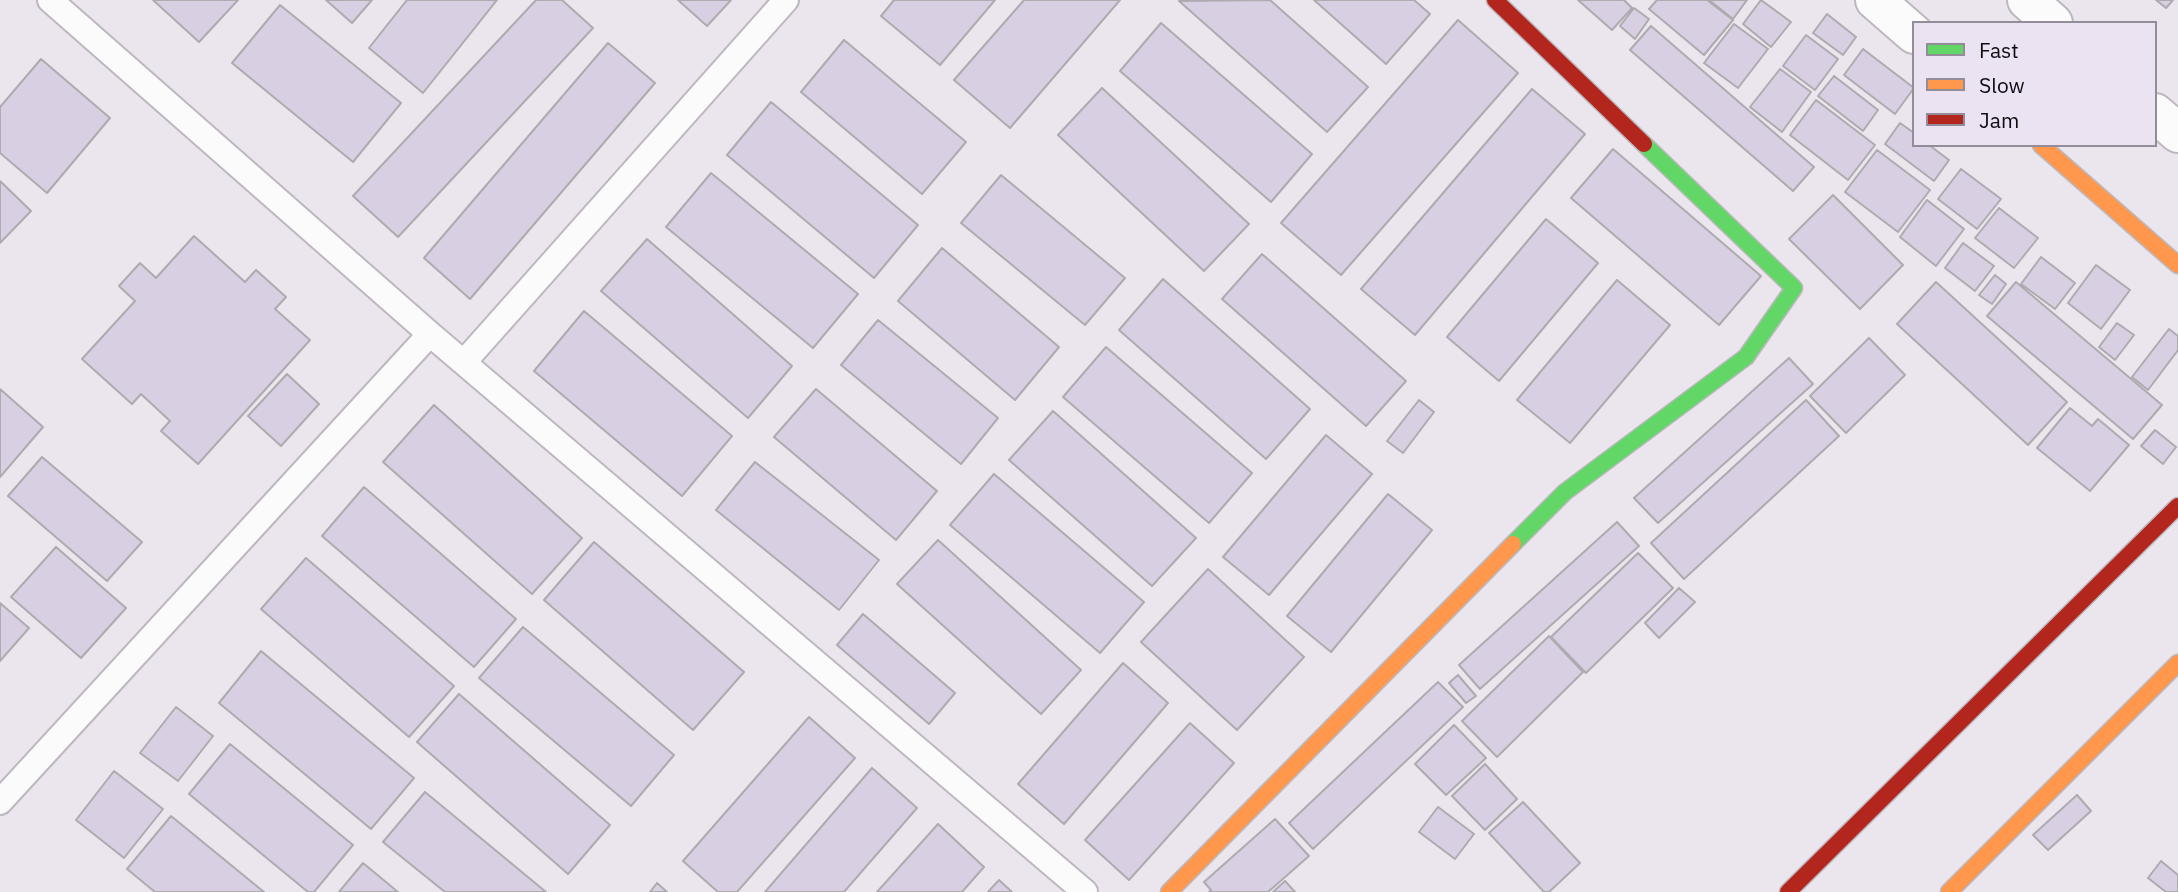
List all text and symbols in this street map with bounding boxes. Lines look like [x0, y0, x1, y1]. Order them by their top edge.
legend [1912, 21, 2157, 147]
text: Fast [1979, 36, 2019, 64]
text: Slow [1979, 71, 2025, 99]
text: Jam [1979, 106, 2019, 134]

